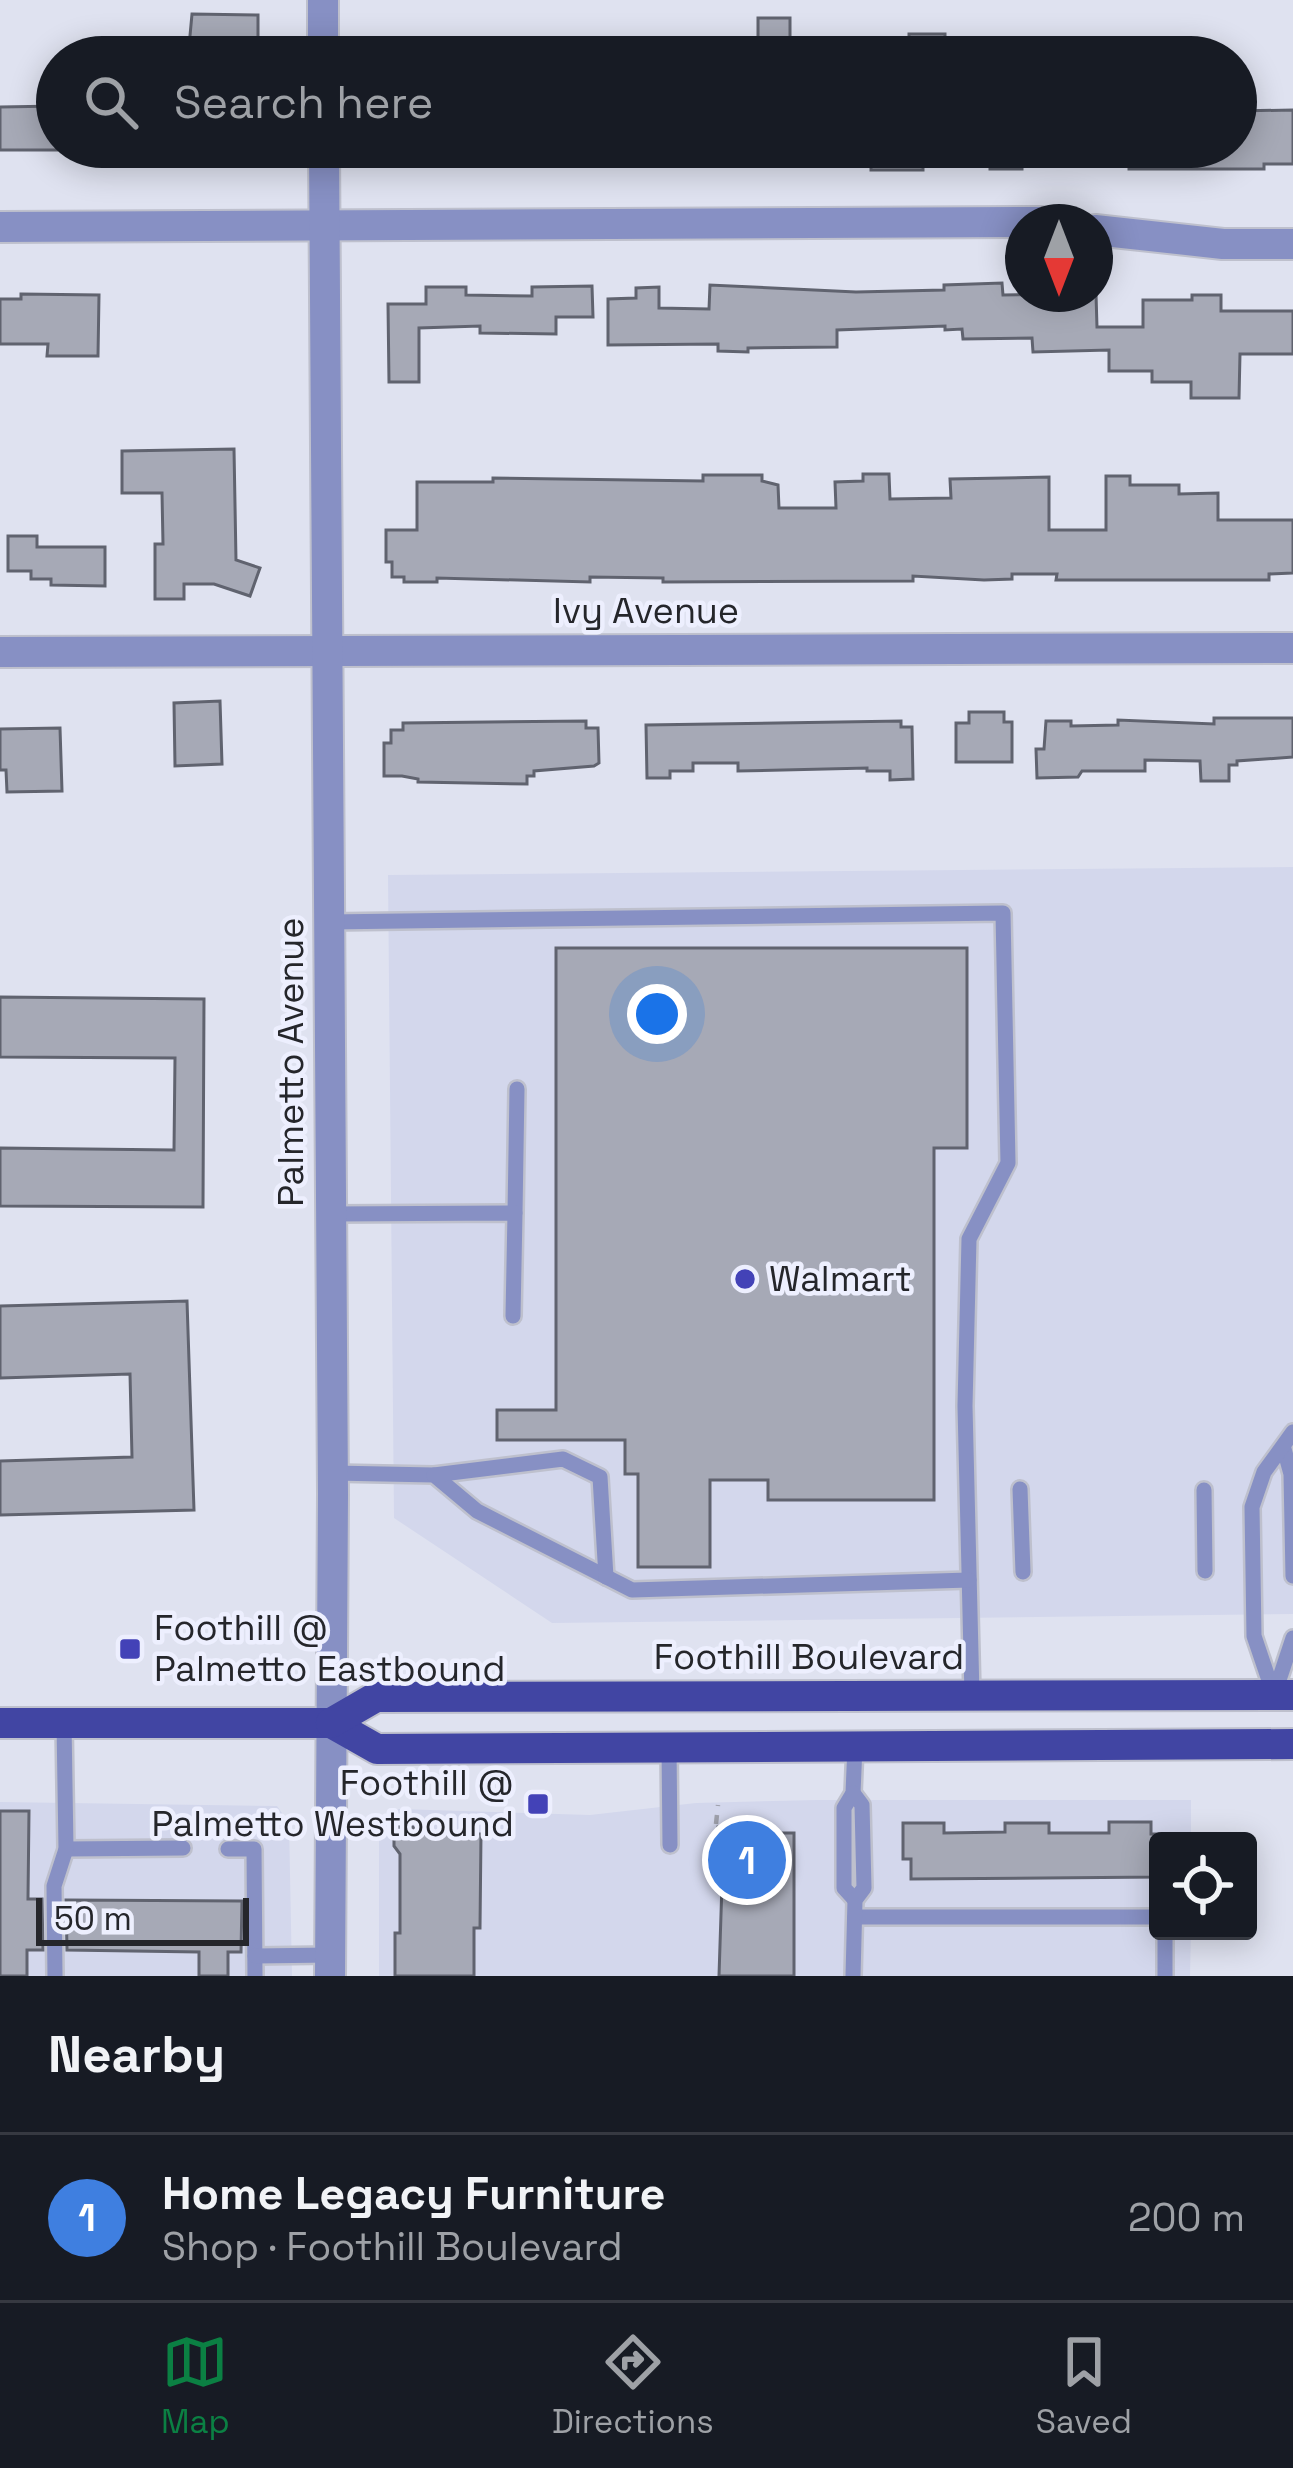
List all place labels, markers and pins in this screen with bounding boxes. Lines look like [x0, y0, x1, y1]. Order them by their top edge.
place label: Walmart [769, 1256, 911, 1302]
marker: Walmart [732, 1266, 758, 1292]
place label: Foothill @ Palmetto Eastbound [154, 1605, 505, 1692]
marker: Foothill @ Palmetto Eastbound [117, 1636, 143, 1662]
place label: Foothill @ Palmetto Westbound [151, 1760, 514, 1847]
marker: Foothill @ Palmetto Westbound [525, 1791, 551, 1817]
pin: 1 [708, 1815, 786, 1905]

